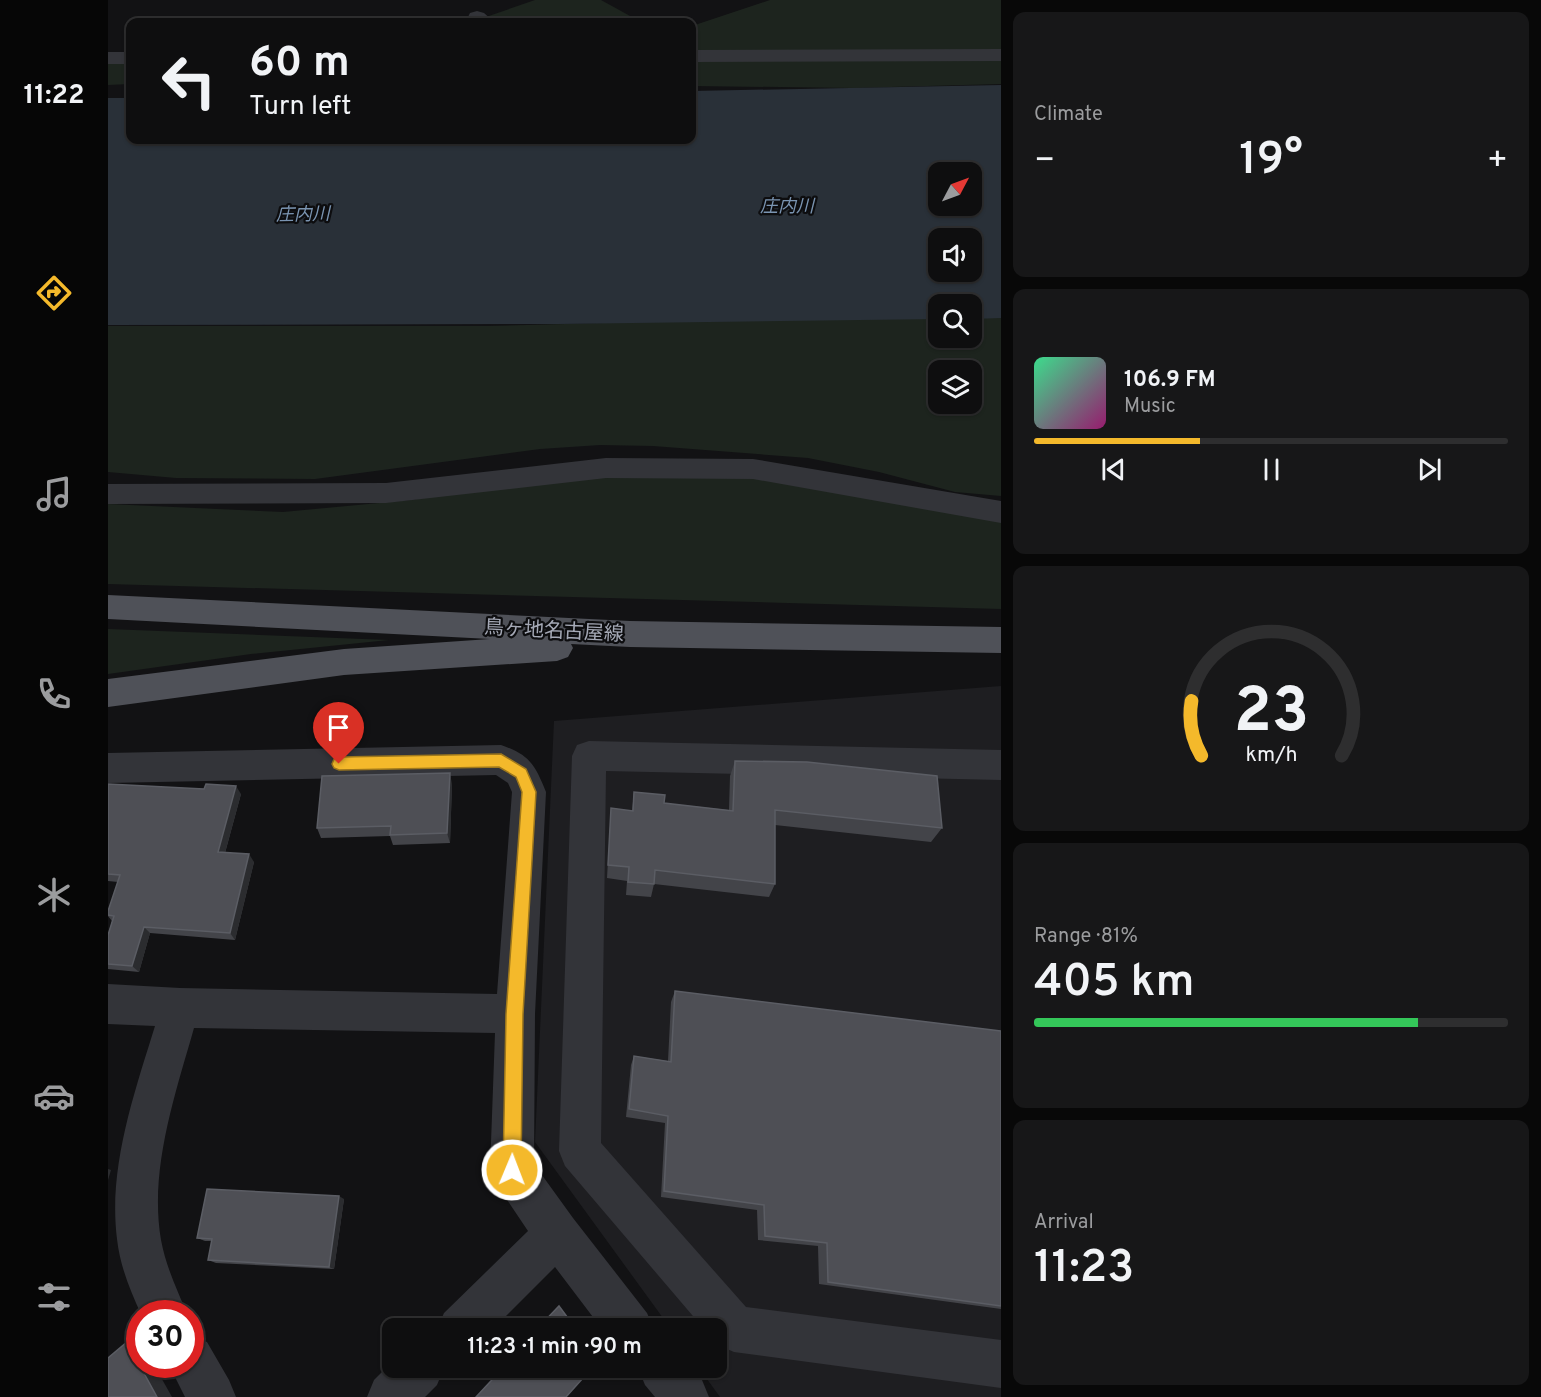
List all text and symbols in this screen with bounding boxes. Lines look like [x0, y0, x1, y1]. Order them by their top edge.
text: 60 m [249, 38, 350, 91]
icon: left [150, 42, 228, 120]
text: 11:22 [23, 79, 85, 113]
text: Turn left [249, 90, 351, 124]
text: Climate [1034, 102, 1103, 128]
text: 19° [1239, 133, 1303, 190]
text: − [1034, 141, 1055, 183]
text: + [1487, 141, 1508, 183]
north arrow [928, 162, 982, 216]
map controls [928, 162, 982, 414]
water label: 庄内川 [760, 196, 816, 219]
water label: 庄内川 [276, 203, 332, 227]
button: sound [928, 228, 982, 282]
icon: directions [33, 272, 75, 314]
button: search [928, 294, 982, 348]
button: layers [928, 360, 982, 414]
text: 106.9 FM [1124, 367, 1216, 394]
text: Music [1124, 394, 1176, 420]
icon: previous [1097, 453, 1130, 486]
icon: pause [1255, 453, 1288, 486]
icon: next [1413, 453, 1446, 486]
icon: music [33, 473, 75, 515]
street label: 鳥ヶ地名古屋線 [483, 615, 624, 649]
icon: phone [33, 673, 75, 715]
text: 23 [1233, 675, 1309, 754]
pin [313, 702, 364, 764]
icon: arrive [322, 711, 355, 744]
text: km/h [1245, 742, 1297, 769]
icon: climate [33, 874, 75, 916]
text: Range · 81% [1034, 924, 1138, 950]
text: 405 km [1034, 955, 1195, 1012]
icon: car [33, 1075, 75, 1117]
position arrow [480, 1138, 544, 1202]
text: Arrival [1034, 1210, 1094, 1236]
text: 11:23 [1034, 1241, 1134, 1298]
icon: filters [33, 1276, 75, 1318]
speed limit sign: 30 [126, 1300, 204, 1378]
text: 11:23 · 1 min · 90 m [467, 1334, 642, 1361]

